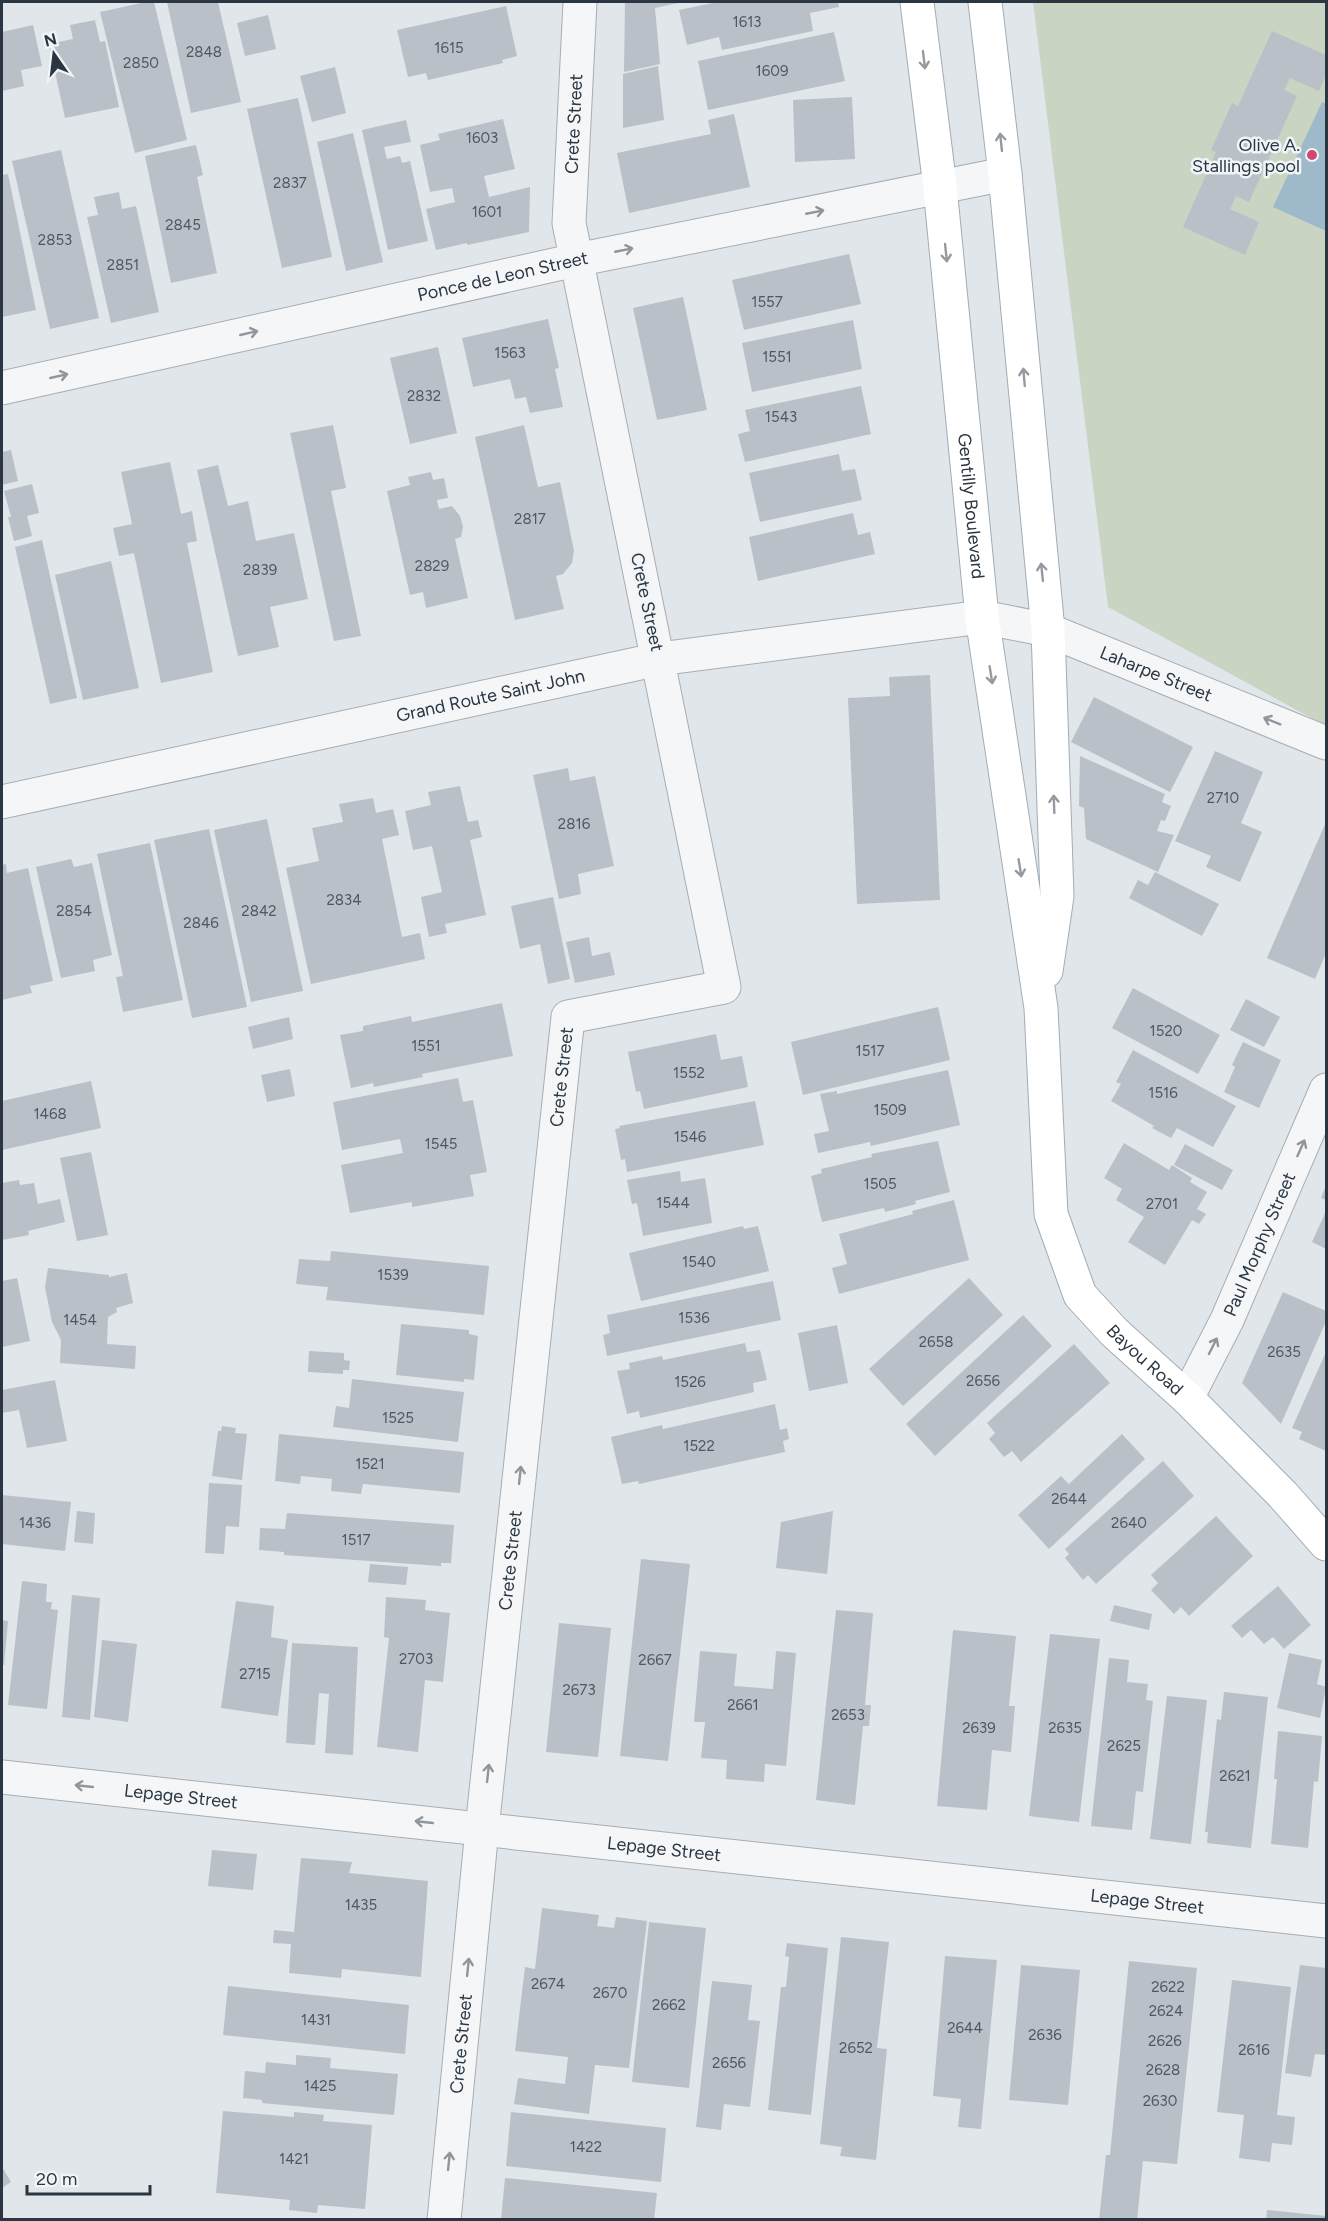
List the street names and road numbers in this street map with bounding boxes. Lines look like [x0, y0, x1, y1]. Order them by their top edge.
street label: Crete Street [560, 73, 587, 175]
street label: Ponce de Leon Street [415, 247, 590, 306]
street label: Gentilly Boulevard [953, 432, 989, 580]
street label: Crete Street [626, 551, 668, 654]
street label: Laharpe Street [1097, 641, 1216, 707]
street label: Grand Route Saint John [394, 664, 587, 727]
street label: Crete Street [545, 1026, 578, 1128]
street label: Paul Morphy Street [1219, 1169, 1300, 1320]
street label: Bayou Road [1102, 1320, 1188, 1400]
street label: Crete Street [494, 1509, 527, 1611]
street label: Lepage Street [123, 1779, 239, 1814]
street label: Lepage Street [606, 1832, 722, 1866]
street label: Lepage Street [1089, 1884, 1205, 1919]
street label: Crete Street [445, 1993, 477, 2095]

